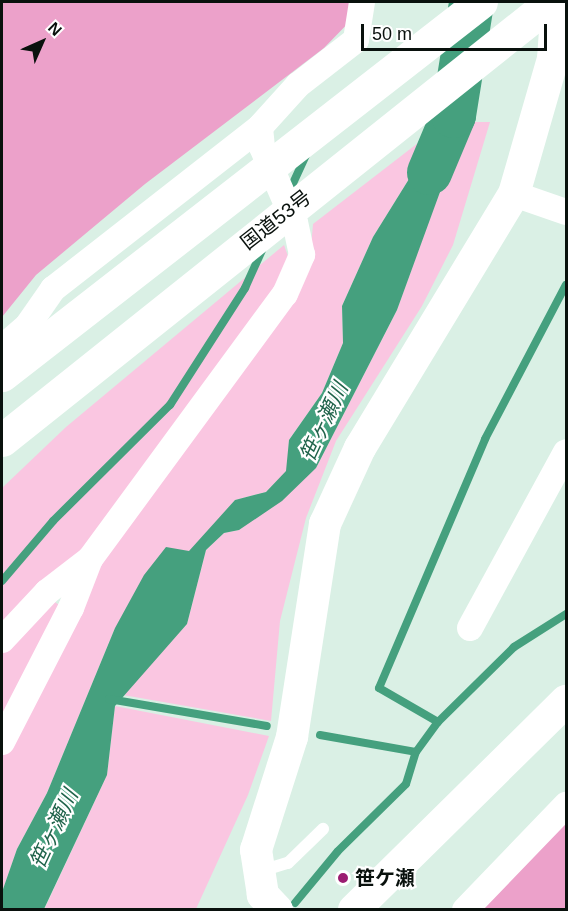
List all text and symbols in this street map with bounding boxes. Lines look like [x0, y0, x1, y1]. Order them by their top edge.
north arrow [12, 12, 72, 72]
scale bar [364, 12, 550, 50]
text: N [45, 19, 65, 39]
text: 50 m [372, 24, 412, 44]
street label: 国道53号 [236, 185, 316, 255]
water label: 笹ヶ瀬川 [295, 379, 353, 465]
water label: 笹ヶ瀬川 [25, 786, 83, 872]
place label: 笹ケ瀬 [355, 866, 415, 890]
marker: 笹ケ瀬 [336, 871, 350, 885]

